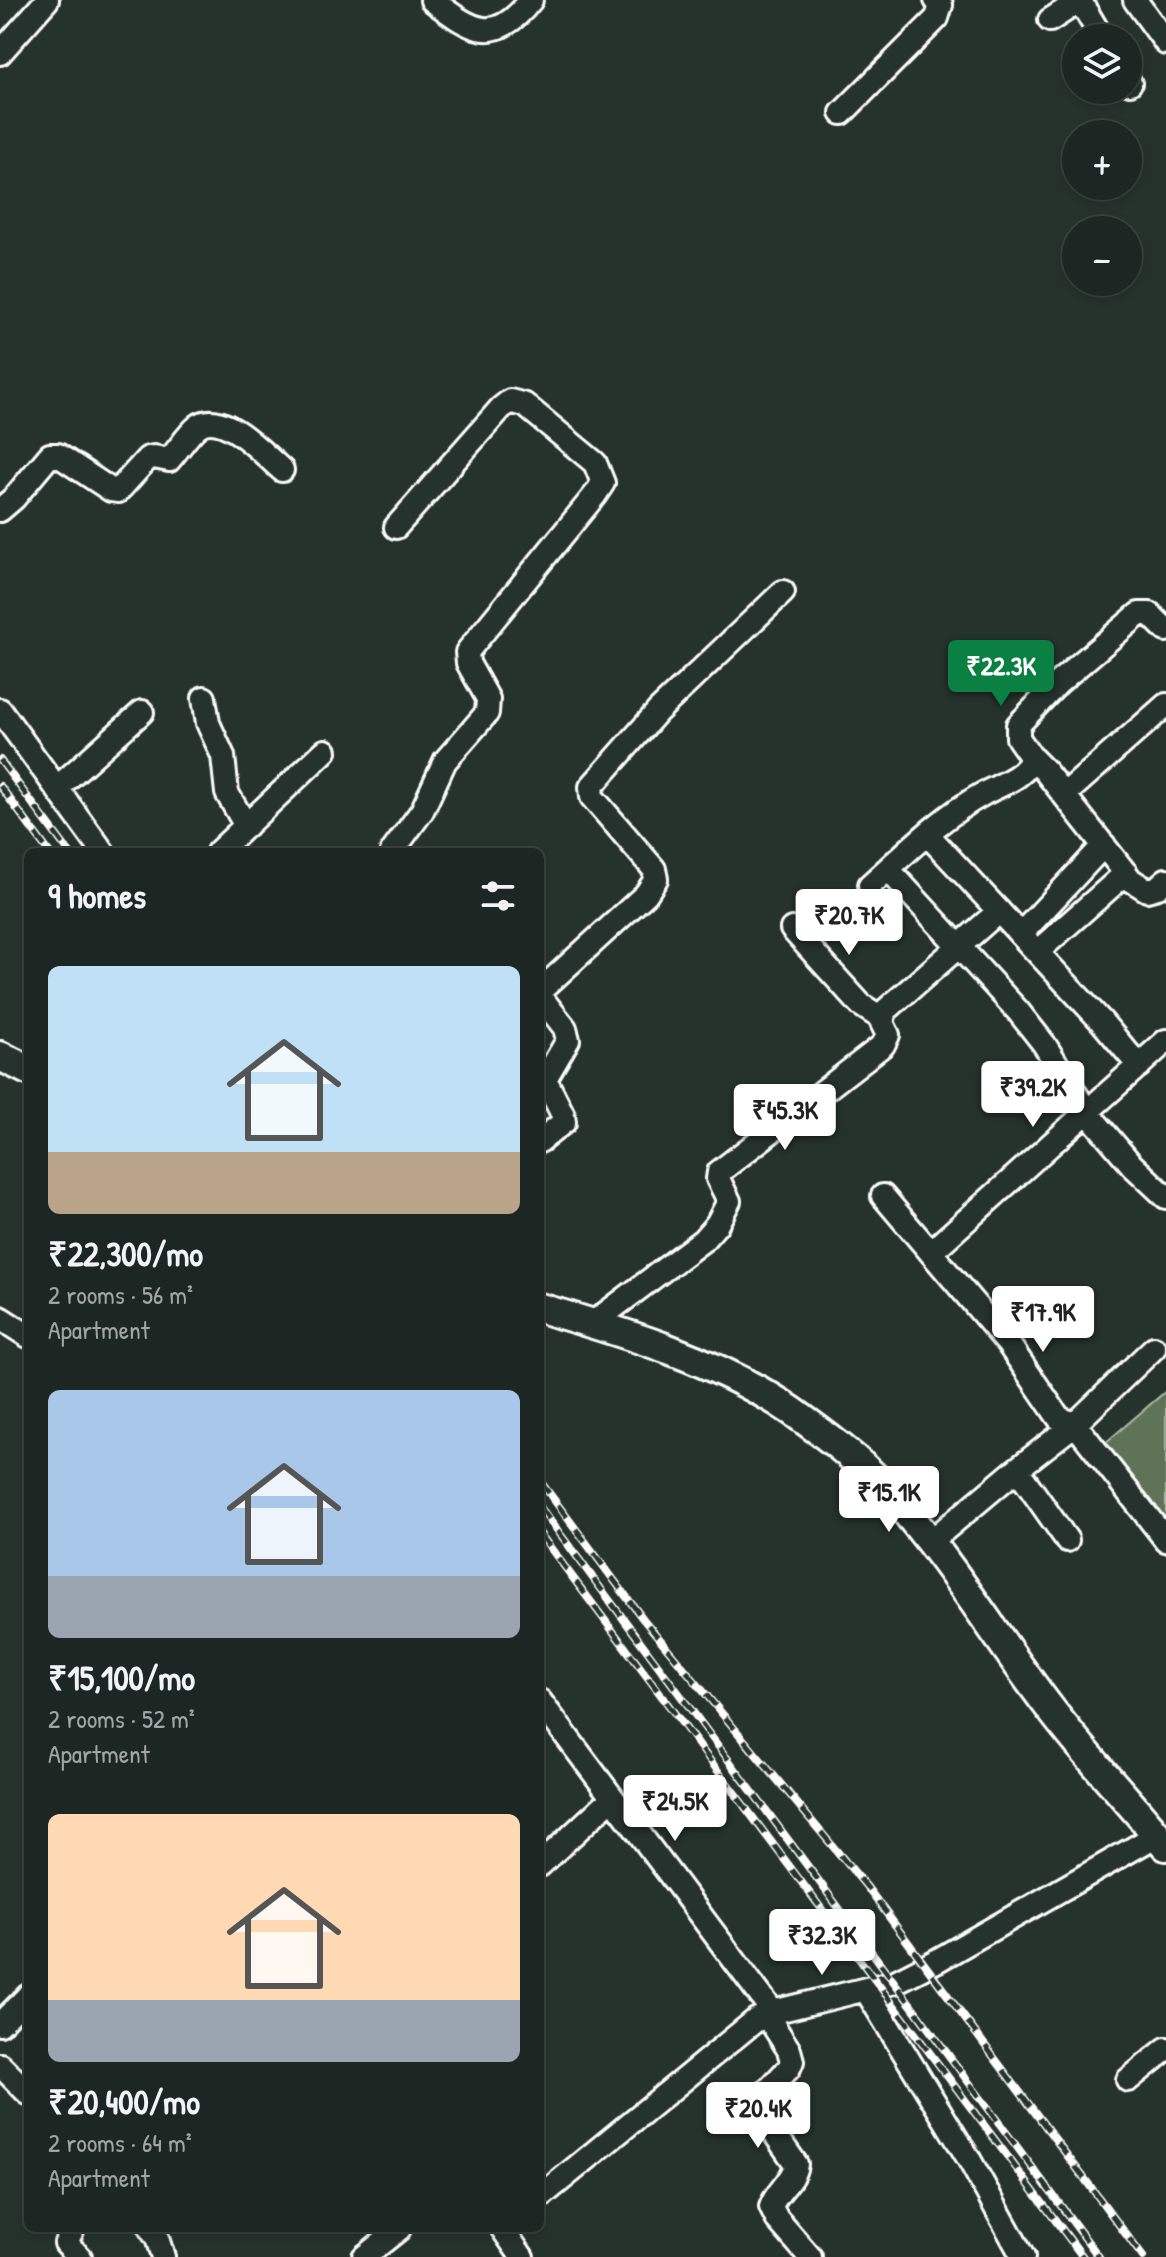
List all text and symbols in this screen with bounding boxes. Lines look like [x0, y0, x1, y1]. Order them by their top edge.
map controls [1062, 24, 1142, 296]
button: layers [1062, 24, 1142, 104]
button: + [1062, 120, 1142, 200]
button: − [1062, 216, 1142, 296]
pin: ₹22.3K [936, 640, 1066, 708]
text: ₹22.3K [966, 648, 1036, 683]
text: 9 homes [48, 873, 146, 919]
icon: filters [476, 874, 520, 918]
pin: ₹20.7K [784, 889, 914, 957]
text: ₹20.7K [814, 897, 884, 932]
icon: home [212, 1018, 356, 1162]
pin: ₹39.2K [968, 1061, 1098, 1129]
text: ₹39.2K [999, 1069, 1067, 1104]
pin: ₹45.3K [720, 1084, 850, 1152]
text: ₹45.3K [752, 1092, 818, 1127]
text: ₹22,300/mo [48, 1231, 203, 1277]
text: 2 rooms · 56 m² [48, 1277, 193, 1312]
pin: ₹17.9K [978, 1286, 1108, 1354]
text: ₹17.9K [1010, 1294, 1076, 1329]
text: Apartment [48, 1312, 150, 1347]
icon: home [212, 1442, 356, 1586]
pin: ₹15.1K [824, 1466, 954, 1534]
text: ₹15.1K [857, 1474, 921, 1509]
text: ₹15,100/mo [48, 1655, 195, 1701]
text: 2 rooms · 52 m² [48, 1701, 195, 1736]
text: Apartment [48, 1736, 150, 1771]
pin: ₹24.5K [610, 1775, 740, 1843]
text: ₹24.5K [642, 1783, 708, 1818]
icon: home [212, 1866, 356, 2010]
pin: ₹32.3K [757, 1909, 887, 1977]
text: ₹32.3K [787, 1917, 857, 1952]
text: ₹20,400/mo [48, 2079, 200, 2125]
pin: ₹20.4K [693, 2082, 823, 2150]
text: ₹20.4K [724, 2090, 792, 2125]
text: 2 rooms · 64 m² [48, 2125, 192, 2160]
text: Apartment [48, 2160, 150, 2195]

